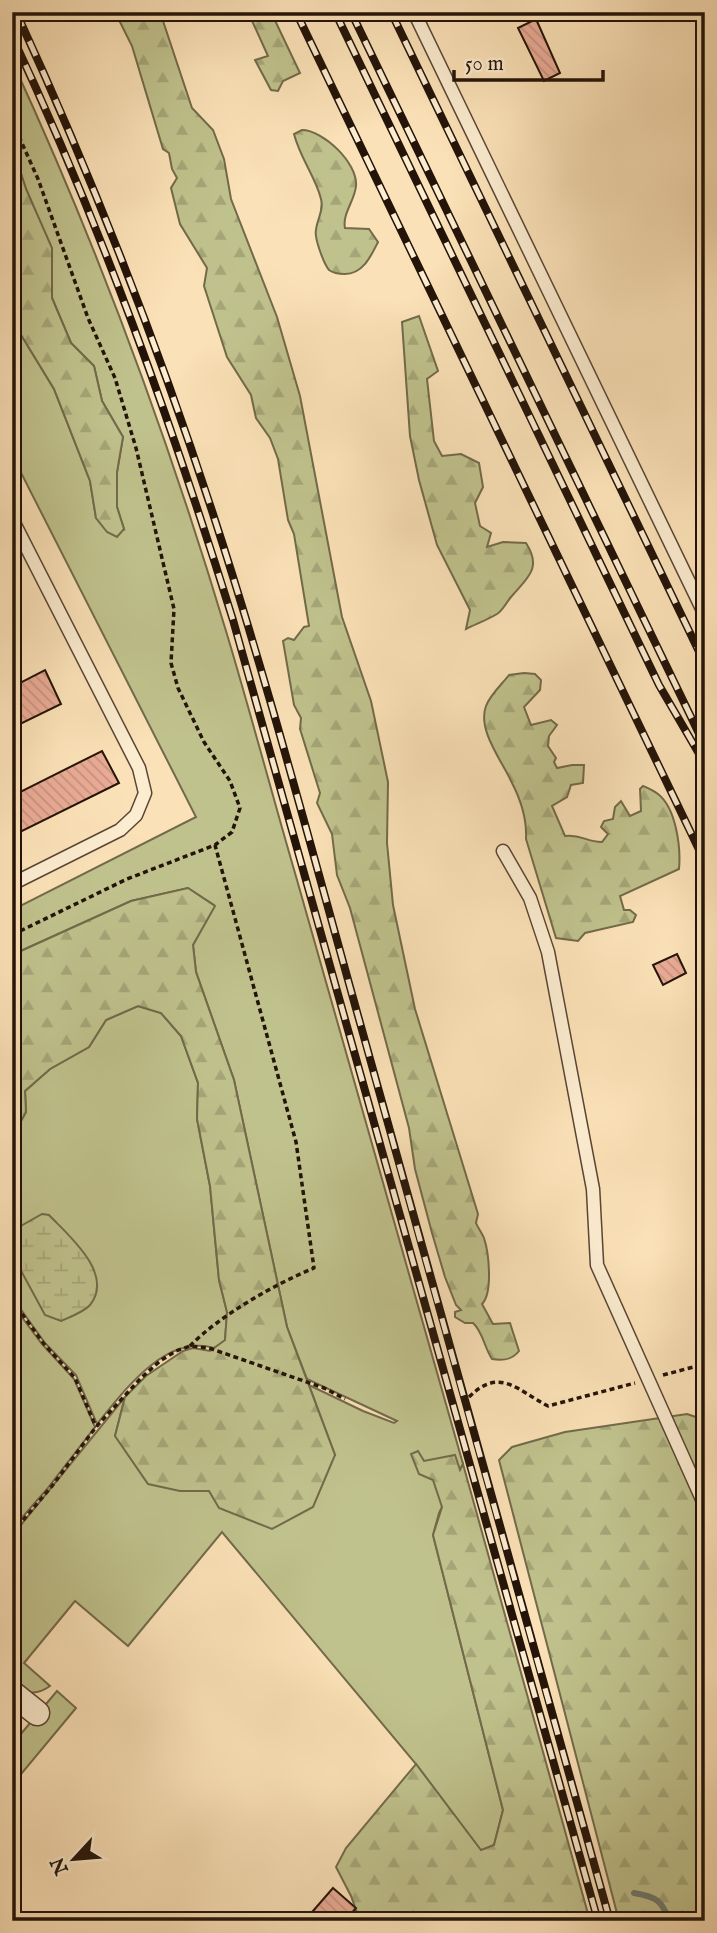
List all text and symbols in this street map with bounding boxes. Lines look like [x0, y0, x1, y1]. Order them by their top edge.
scale bar [454, 38, 603, 82]
text: 50 m [465, 51, 504, 78]
north arrow [38, 1825, 108, 1895]
text: N [46, 1852, 75, 1879]

